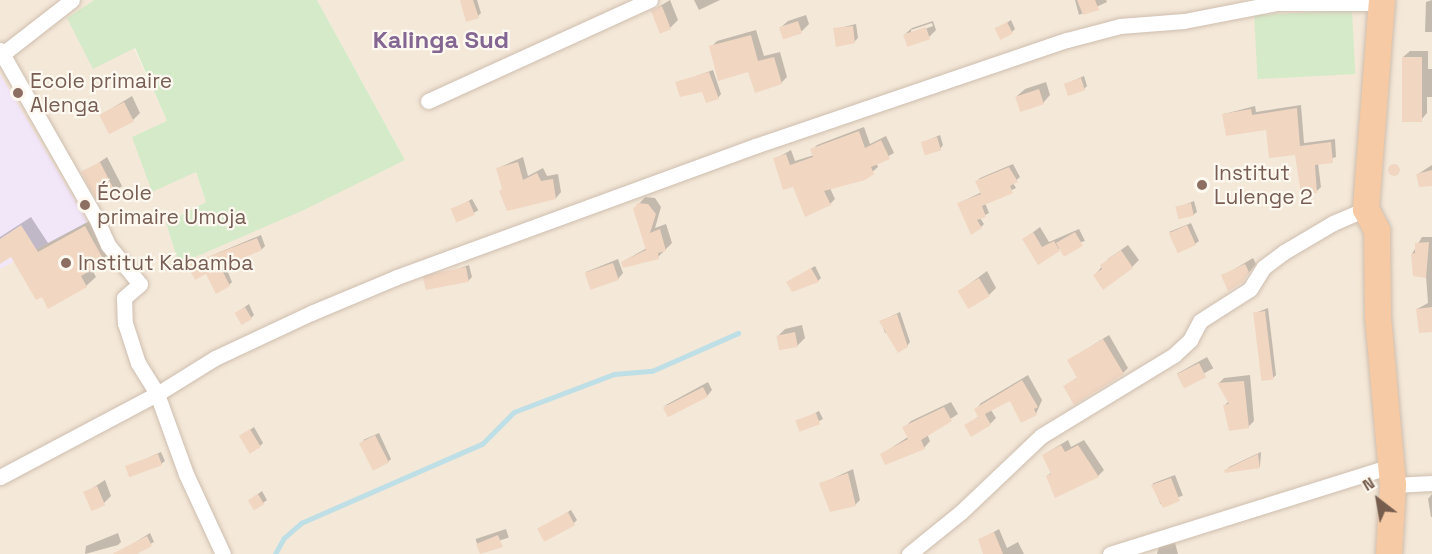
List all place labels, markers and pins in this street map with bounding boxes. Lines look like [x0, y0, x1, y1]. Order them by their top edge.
place label: Ecole primaire Alenga [30, 68, 172, 118]
marker: Ecole primaire Alenga [11, 86, 25, 100]
place label: Institut Lulenge 2 [1214, 160, 1313, 210]
marker: Institut Lulenge 2 [1195, 178, 1209, 192]
place label: École primaire Umoja [97, 180, 247, 230]
marker: École primaire Umoja [78, 198, 92, 212]
place label: Institut Kabamba [78, 250, 253, 276]
marker: Institut Kabamba [59, 256, 73, 270]

